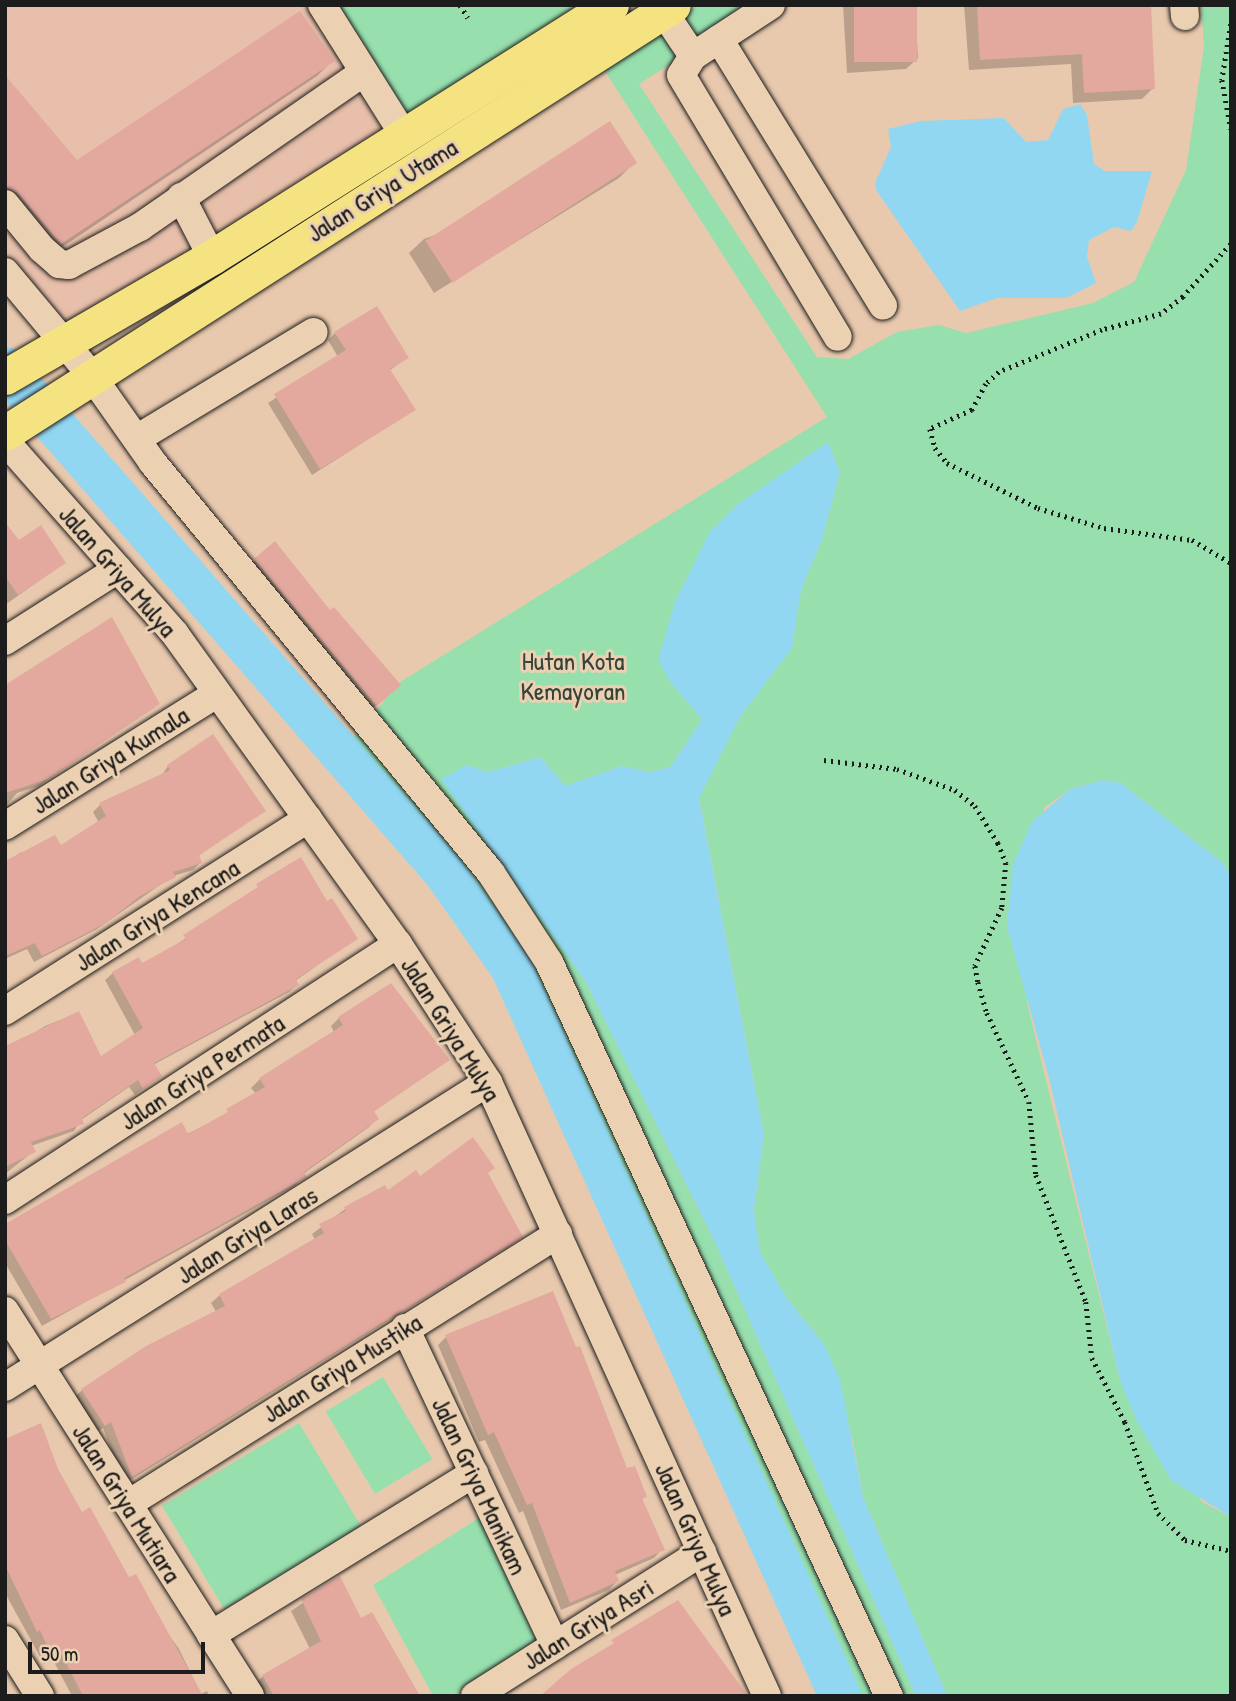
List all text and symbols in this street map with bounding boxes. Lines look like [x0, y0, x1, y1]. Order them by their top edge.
street label: Jalan Griya Utama [301, 131, 463, 249]
street label: Jalan Griya Mulya [52, 499, 184, 643]
park label: Hutan Kota Kemayoran [520, 645, 626, 706]
street label: Jalan Griya Kumala [26, 699, 194, 821]
street label: Jalan Griya Kencana [69, 852, 245, 978]
street label: Jalan Griya Mulya [394, 951, 508, 1107]
street label: Jalan Griya Permata [114, 1007, 290, 1137]
street label: Jalan Griya Laras [171, 1179, 323, 1291]
street label: Jalan Griya Mustika [257, 1307, 427, 1429]
street label: Jalan Griya Manikam [425, 1392, 535, 1580]
street label: Jalan Griya Mutiara [66, 1418, 188, 1588]
street label: Jalan Griya Mulya [648, 1458, 744, 1620]
street label: Jalan Griya Asri [517, 1571, 659, 1677]
scale bar [32, 1628, 208, 1672]
text: 50 m [41, 1639, 78, 1668]

